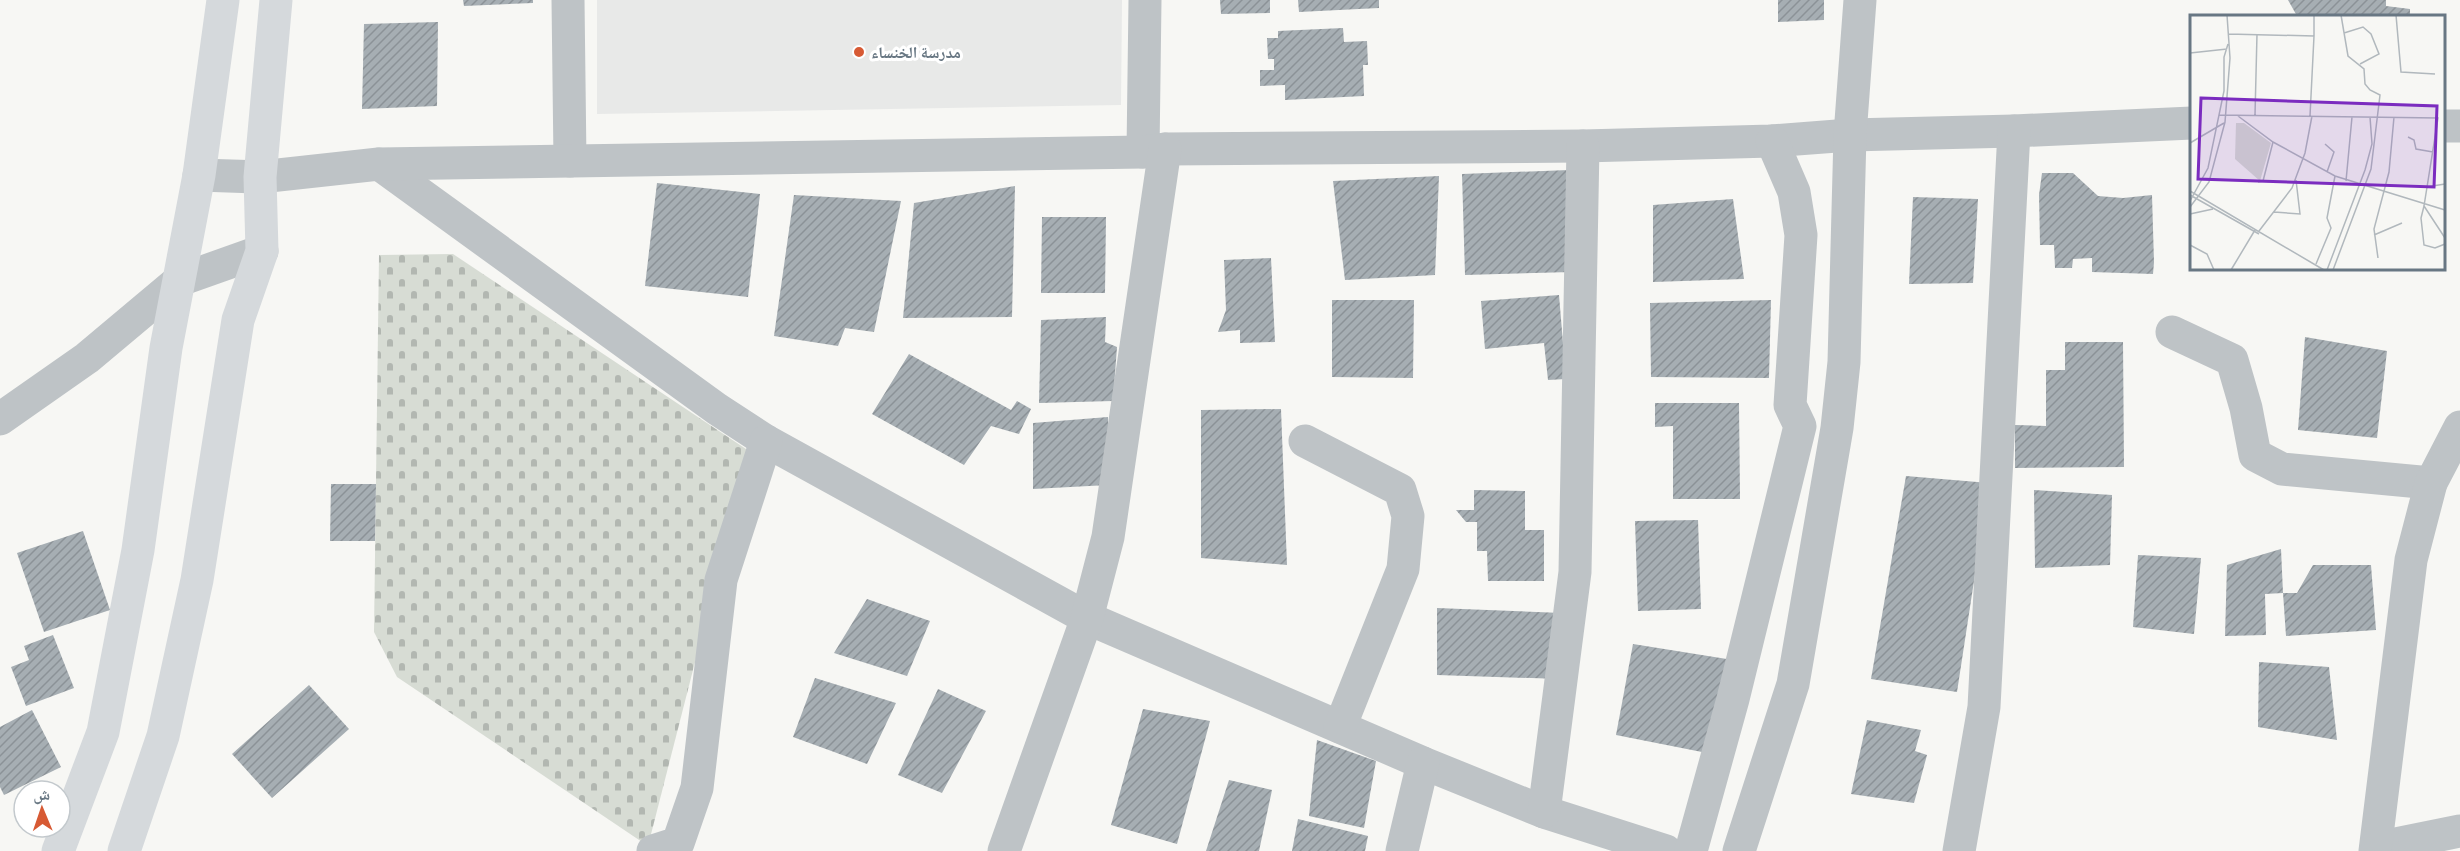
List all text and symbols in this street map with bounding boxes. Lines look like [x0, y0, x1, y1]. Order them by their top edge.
inset map [2190, 15, 2445, 270]
place label: مدرسة الخنساء [871, 43, 961, 63]
marker: مدرسة الخنساء [852, 45, 866, 59]
north arrow [12, 779, 72, 839]
text: ش [33, 785, 50, 805]

